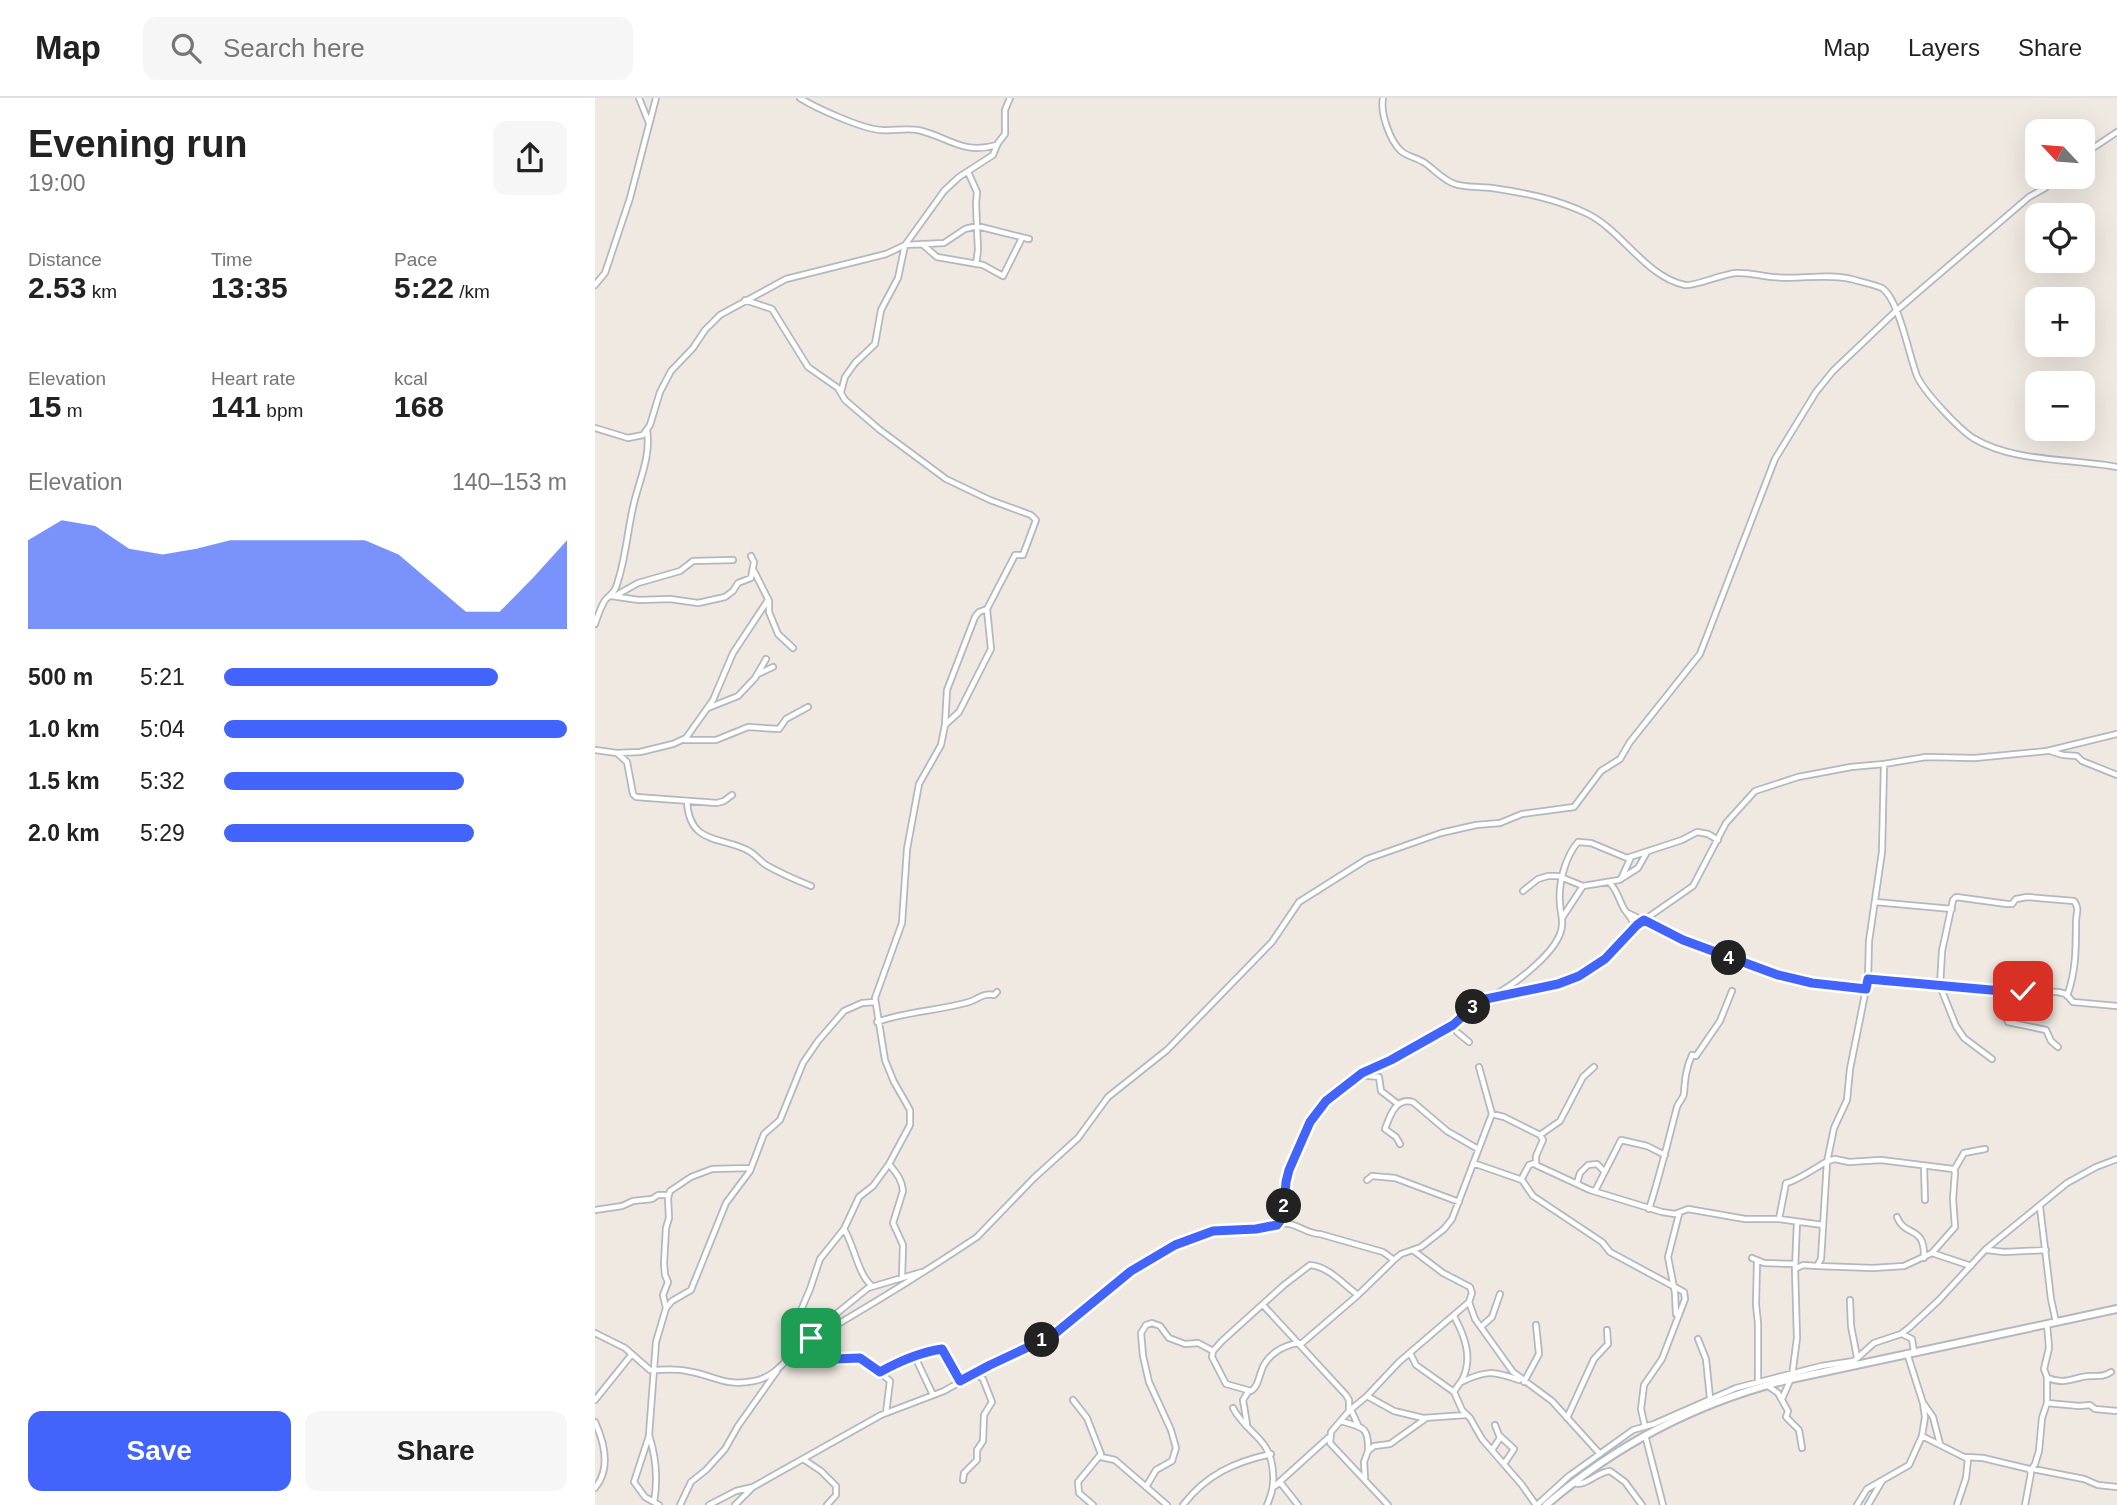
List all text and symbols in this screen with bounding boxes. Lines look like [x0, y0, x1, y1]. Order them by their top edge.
search box [143, 17, 633, 80]
text: Map [35, 29, 101, 66]
icon: search [167, 29, 205, 67]
text: Search here [223, 33, 365, 63]
text: Map [1823, 34, 1870, 61]
text: Layers [1908, 34, 1980, 61]
text: Share [2018, 34, 2082, 61]
north arrow [2025, 119, 2095, 189]
map controls [2025, 119, 2095, 441]
button: share [493, 121, 567, 195]
text: Evening run [28, 123, 248, 165]
text: 19:00 [28, 170, 86, 196]
button: locate [2025, 203, 2095, 273]
text: Distance [28, 249, 102, 270]
text: Time [211, 249, 253, 270]
text: Pace [394, 249, 437, 270]
text: 2.53 [28, 271, 86, 304]
text: 13:35 [211, 271, 288, 304]
text: 5:22 [394, 271, 454, 304]
text: km [86, 281, 117, 302]
text: /km [454, 281, 490, 302]
button: + [2025, 287, 2095, 357]
text: Elevation [28, 368, 106, 389]
text: Heart rate [211, 368, 295, 389]
text: kcal [394, 368, 428, 389]
button: − [2025, 371, 2095, 441]
text: 15 [28, 390, 61, 423]
text: 141 [211, 390, 261, 423]
text: 168 [394, 390, 444, 423]
text: m [61, 400, 82, 421]
text: bpm [261, 400, 303, 421]
text: Elevation [28, 469, 123, 495]
text: 140–153 m [452, 469, 567, 495]
text: 500 m [28, 664, 93, 690]
text: 5:21 [140, 664, 185, 690]
text: 1.0 km [28, 716, 100, 742]
text: 5:04 [140, 716, 185, 742]
text: 1.5 km [28, 768, 100, 794]
text: 5:32 [140, 768, 185, 794]
text: 2.0 km [28, 820, 100, 846]
text: 5:29 [140, 820, 185, 846]
pin: 4 [1711, 940, 1747, 976]
text: 4 [1723, 947, 1734, 968]
pin [1993, 961, 2053, 1021]
icon: check [2004, 972, 2042, 1010]
pin: 3 [1455, 990, 1491, 1024]
text: 3 [1467, 996, 1478, 1017]
pin: 2 [1267, 1188, 1301, 1224]
text: 2 [1278, 1195, 1289, 1216]
pin [781, 1308, 841, 1368]
icon: arrive [792, 1319, 830, 1357]
pin: 1 [1025, 1322, 1059, 1358]
text: 1 [1036, 1329, 1047, 1350]
button: Save [28, 1411, 291, 1491]
button: Share [305, 1411, 567, 1491]

